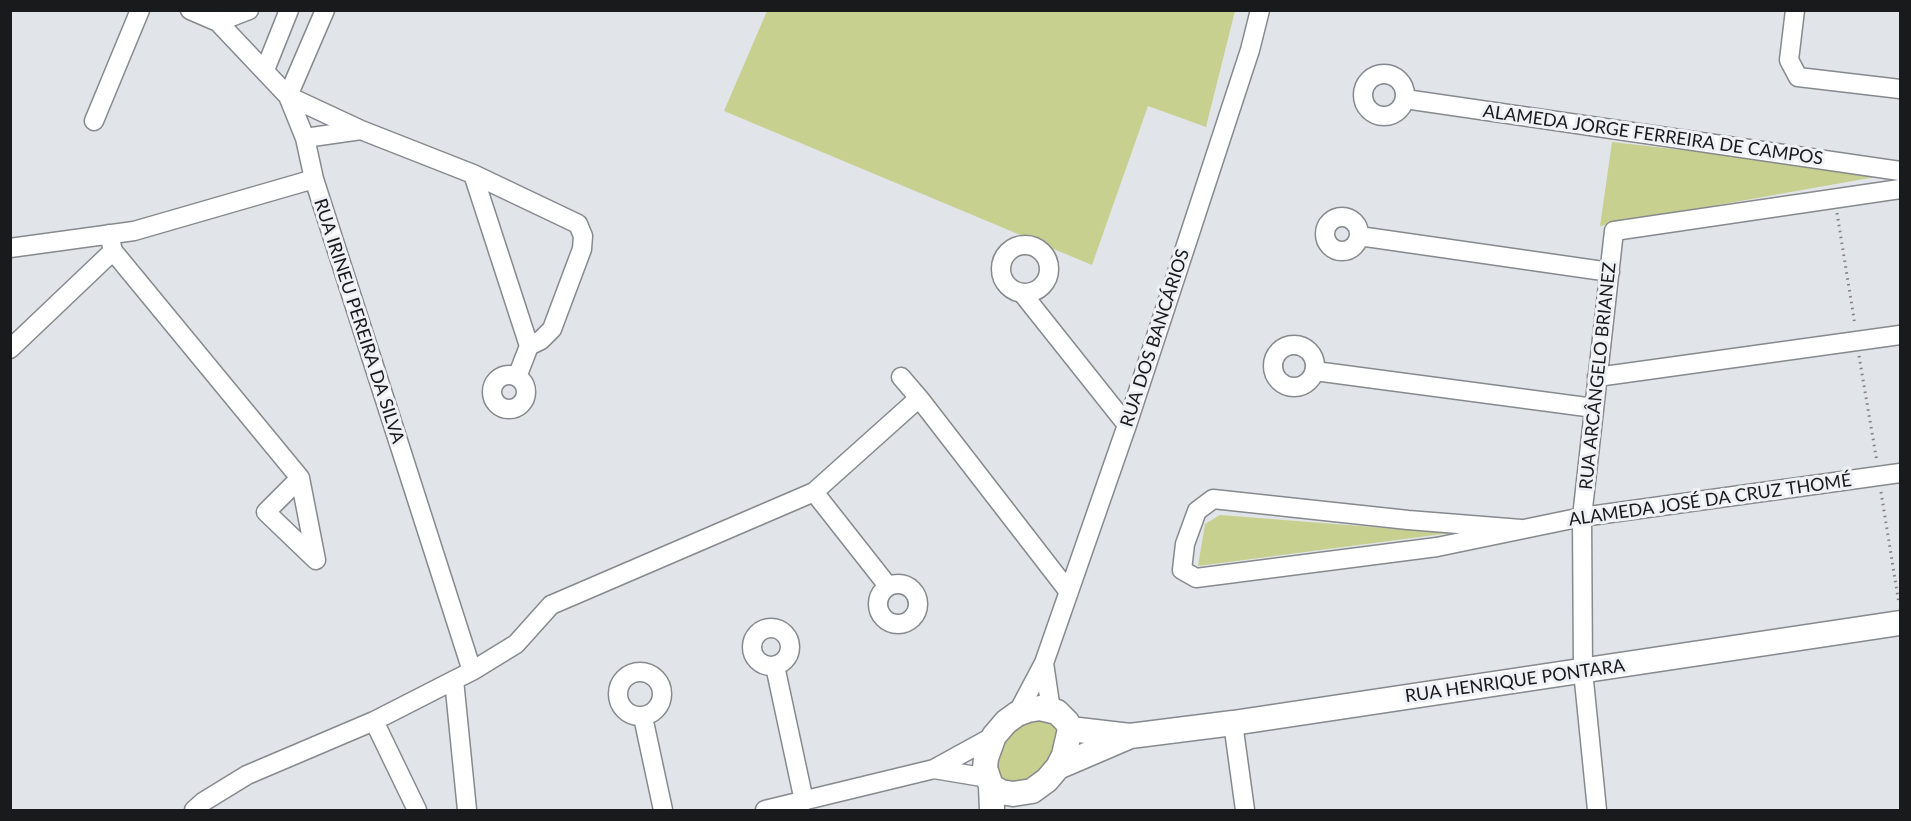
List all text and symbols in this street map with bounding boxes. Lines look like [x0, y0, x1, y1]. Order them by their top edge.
street label: ALAMEDA JORGE FERREIRA DE CAMPOS [1481, 100, 1825, 170]
street label: RUA IRINEU PEREIRA DA SILVA [309, 196, 409, 446]
street label: RUA DOS BANCÁRIOS [1116, 246, 1194, 430]
street label: RUA ARCÂNGELO BRIANEZ [1575, 261, 1621, 491]
street label: ALAMEDA JOSÉ DA CRUZ THOMÉ [1567, 469, 1853, 531]
street label: RUA HENRIQUE PONTARA [1404, 655, 1626, 707]

